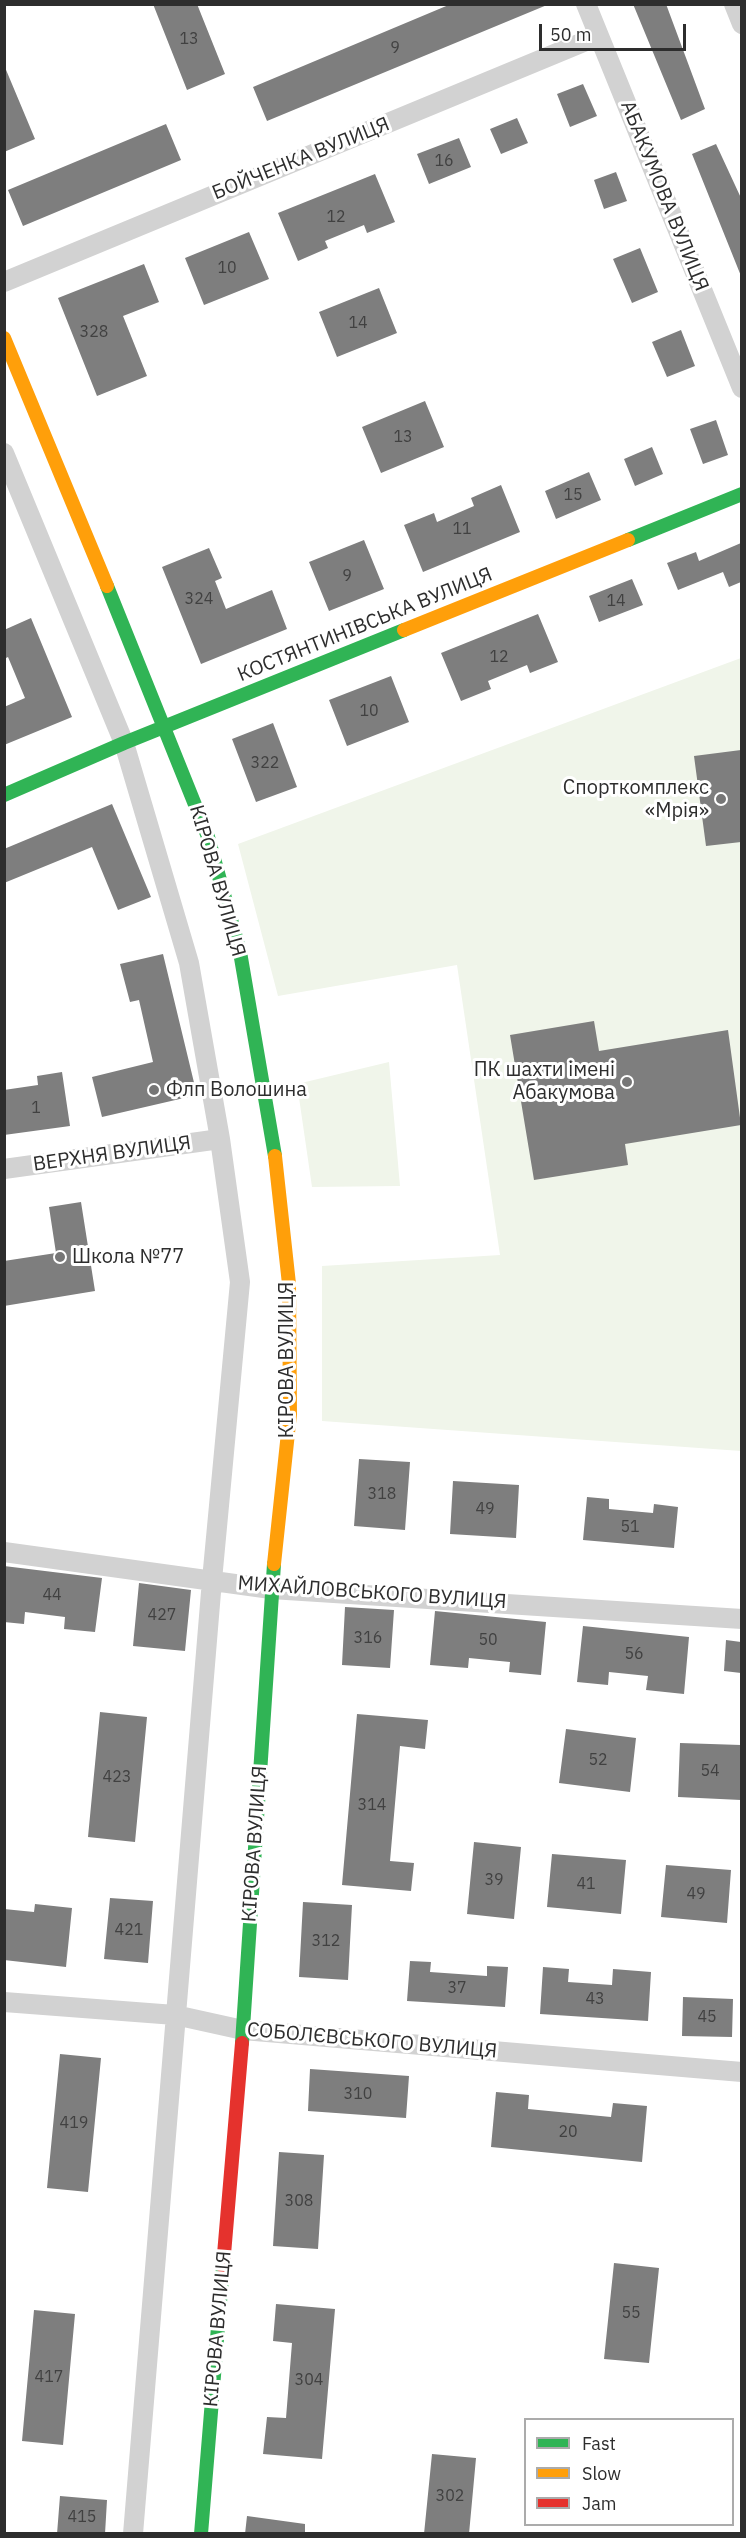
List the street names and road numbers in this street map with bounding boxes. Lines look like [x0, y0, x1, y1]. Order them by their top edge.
street label: АБАКУМОВА ВУЛИЦЯ [615, 97, 713, 295]
street label: БОЙЧЕНКА ВУЛИЦЯ [209, 112, 393, 206]
street label: КОСТЯНТИНІВСЬКА ВУЛИЦЯ [234, 563, 496, 687]
street label: КІРОВА ВУЛИЦЯ [184, 802, 250, 960]
street label: ВЕРХНЯ ВУЛИЦЯ [31, 1131, 193, 1177]
street label: КІРОВА ВУЛИЦЯ [275, 1282, 299, 1438]
street label: МИХАЙЛОВСЬКОГО ВУЛИЦЯ [237, 1572, 507, 1614]
street label: КІРОВА ВУЛИЦЯ [238, 1765, 272, 1923]
street label: СОБОЛЄВСЬКОГО ВУЛИЦЯ [246, 2018, 498, 2064]
street label: КІРОВА ВУЛИЦЯ [199, 2250, 237, 2408]

